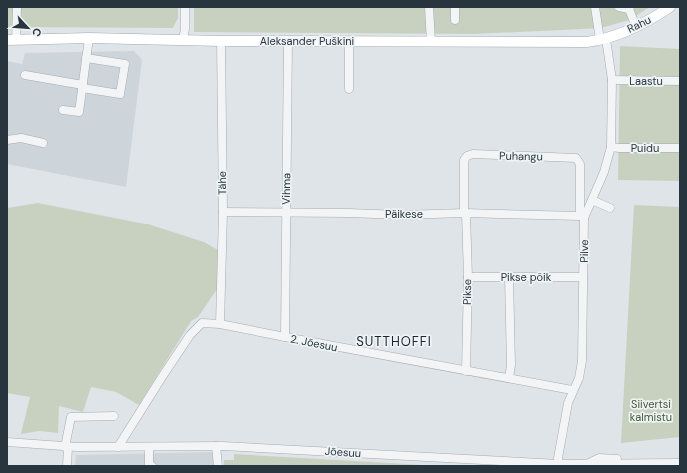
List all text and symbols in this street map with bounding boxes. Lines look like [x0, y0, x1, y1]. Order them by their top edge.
north arrow [8, 8, 48, 48]
street label: Rahu [625, 12, 653, 36]
text: С [29, 26, 45, 39]
street label: Aleksander Puškini [260, 34, 354, 48]
street label: Laastu [629, 74, 663, 88]
street label: Puidu [631, 141, 659, 155]
street label: Puhangu [499, 149, 543, 163]
street label: Tähe [215, 171, 229, 195]
street label: Vihma [279, 173, 293, 205]
street label: Päikese [385, 207, 423, 221]
street label: Pilve [577, 239, 591, 263]
street label: Pikse põik [501, 270, 552, 284]
street label: Pikse [460, 279, 474, 305]
street label: 2. Jõesuu [289, 332, 339, 354]
district label: SUTTHOFFI [356, 333, 432, 350]
park label: Siivertsi kalmistu [630, 397, 672, 424]
street label: Jõesuu [324, 444, 362, 460]

